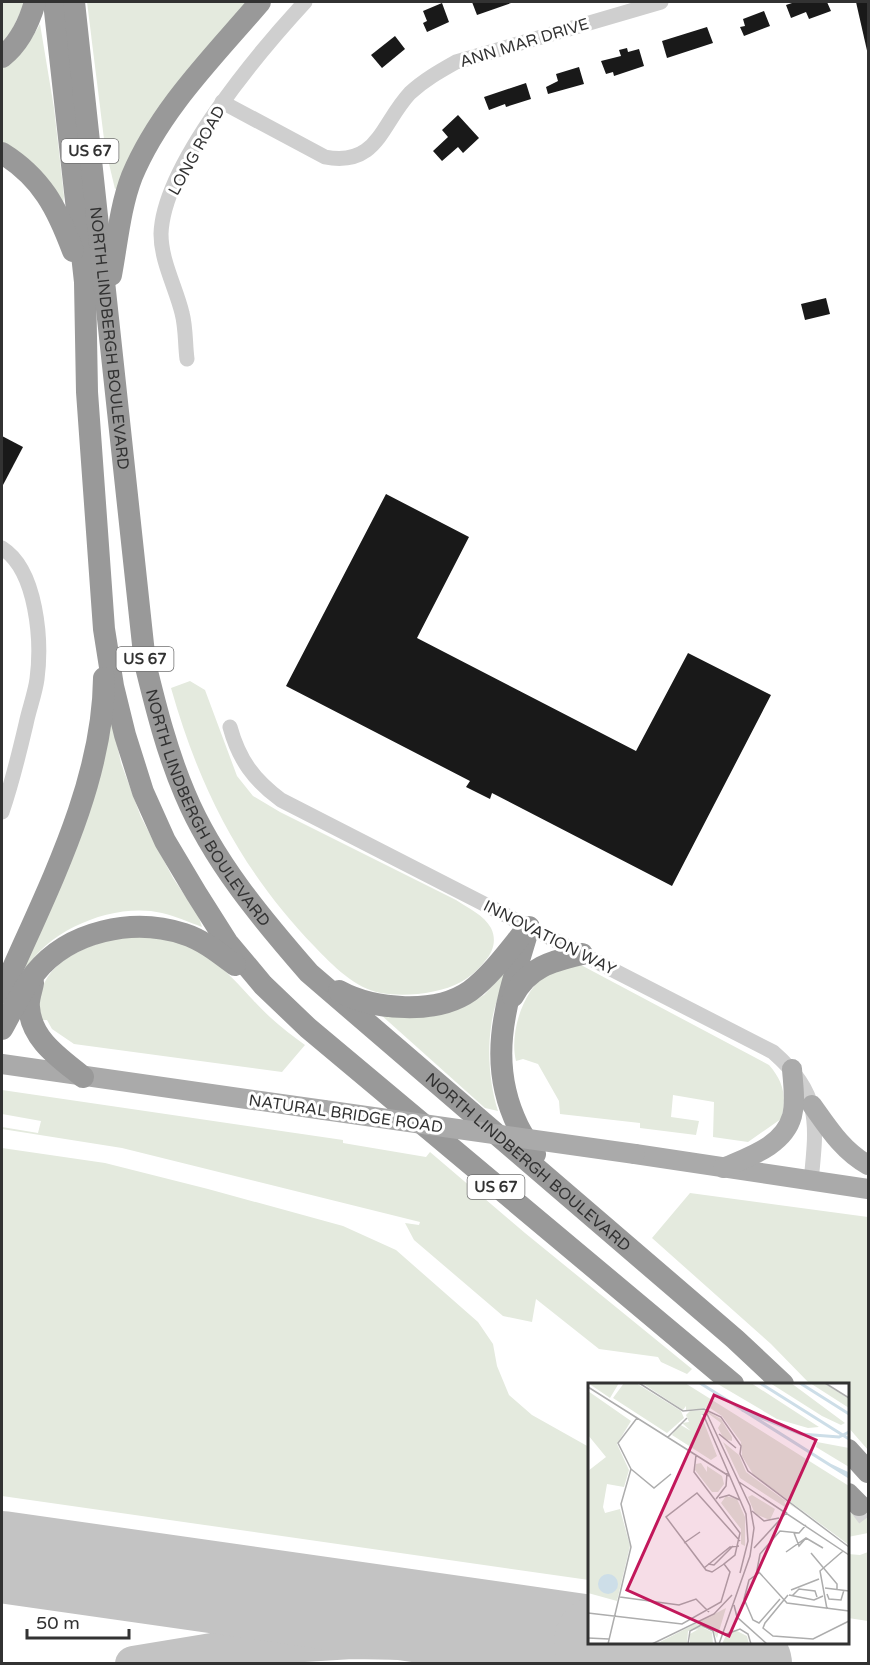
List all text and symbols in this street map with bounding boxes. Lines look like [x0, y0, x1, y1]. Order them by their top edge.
street label: ANN MAR DRIVE [457, 14, 591, 72]
street label: LONG ROAD [164, 102, 230, 199]
road number: US 67 [62, 139, 118, 163]
street label: NORTH LINDBERGH BOULEVARD [85, 206, 133, 471]
road number: US 67 [116, 647, 174, 671]
street label: NORTH LINDBERGH BOULEVARD [141, 687, 274, 931]
street label: INNOVATION WAY [480, 896, 619, 980]
street label: NORTH LINDBERGH BOULEVARD [421, 1069, 635, 1256]
street label: NATURAL BRIDGE ROAD [247, 1090, 444, 1138]
road number: US 67 [468, 1175, 524, 1199]
inset map [588, 1383, 849, 1644]
scale bar [27, 1602, 129, 1640]
text: 50 m [36, 1612, 80, 1634]

